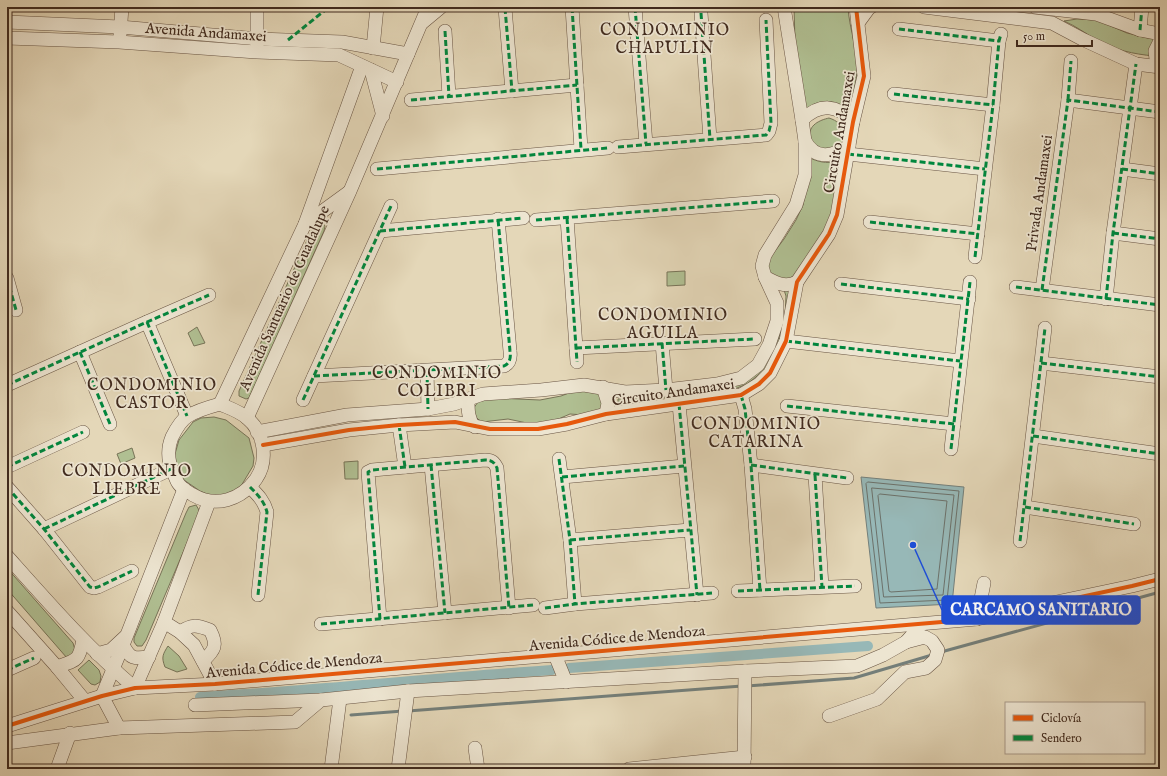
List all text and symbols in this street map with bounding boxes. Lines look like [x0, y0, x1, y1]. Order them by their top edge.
street label: Avenida Andamaxei [144, 19, 267, 46]
district label: CONDOMINIO CHAPULIN [600, 21, 730, 59]
scale bar [1017, 22, 1092, 48]
text: 50 m [1023, 29, 1045, 44]
street label: Circuito Andamaxei [819, 70, 860, 195]
street label: Privada Andamaxei [1022, 133, 1057, 253]
street label: Avenida Santuario de Guadalupe [235, 202, 334, 395]
district label: CONDOMINIO AGUILA [598, 306, 728, 344]
district label: CONDOMINIO COLIBRI [372, 364, 502, 402]
street label: Circuito Andamaxei [611, 374, 736, 411]
district label: CONDOMINIO CASTOR [87, 376, 217, 414]
district label: CONDOMINIO CATARINA [691, 415, 821, 453]
district label: CONDOMINIO LIEBRE [62, 462, 192, 500]
callout: CARCAMO SANITARIO [942, 596, 1140, 624]
text: CARCAMO SANITARIO [950, 601, 1132, 621]
street label: Avenida Códice de Mendoza [527, 621, 706, 656]
street label: Avenida Códice de Mendoza [204, 648, 383, 683]
legend [1005, 702, 1145, 754]
text: Ciclovía [1041, 711, 1082, 726]
text: Sendero [1041, 731, 1082, 746]

